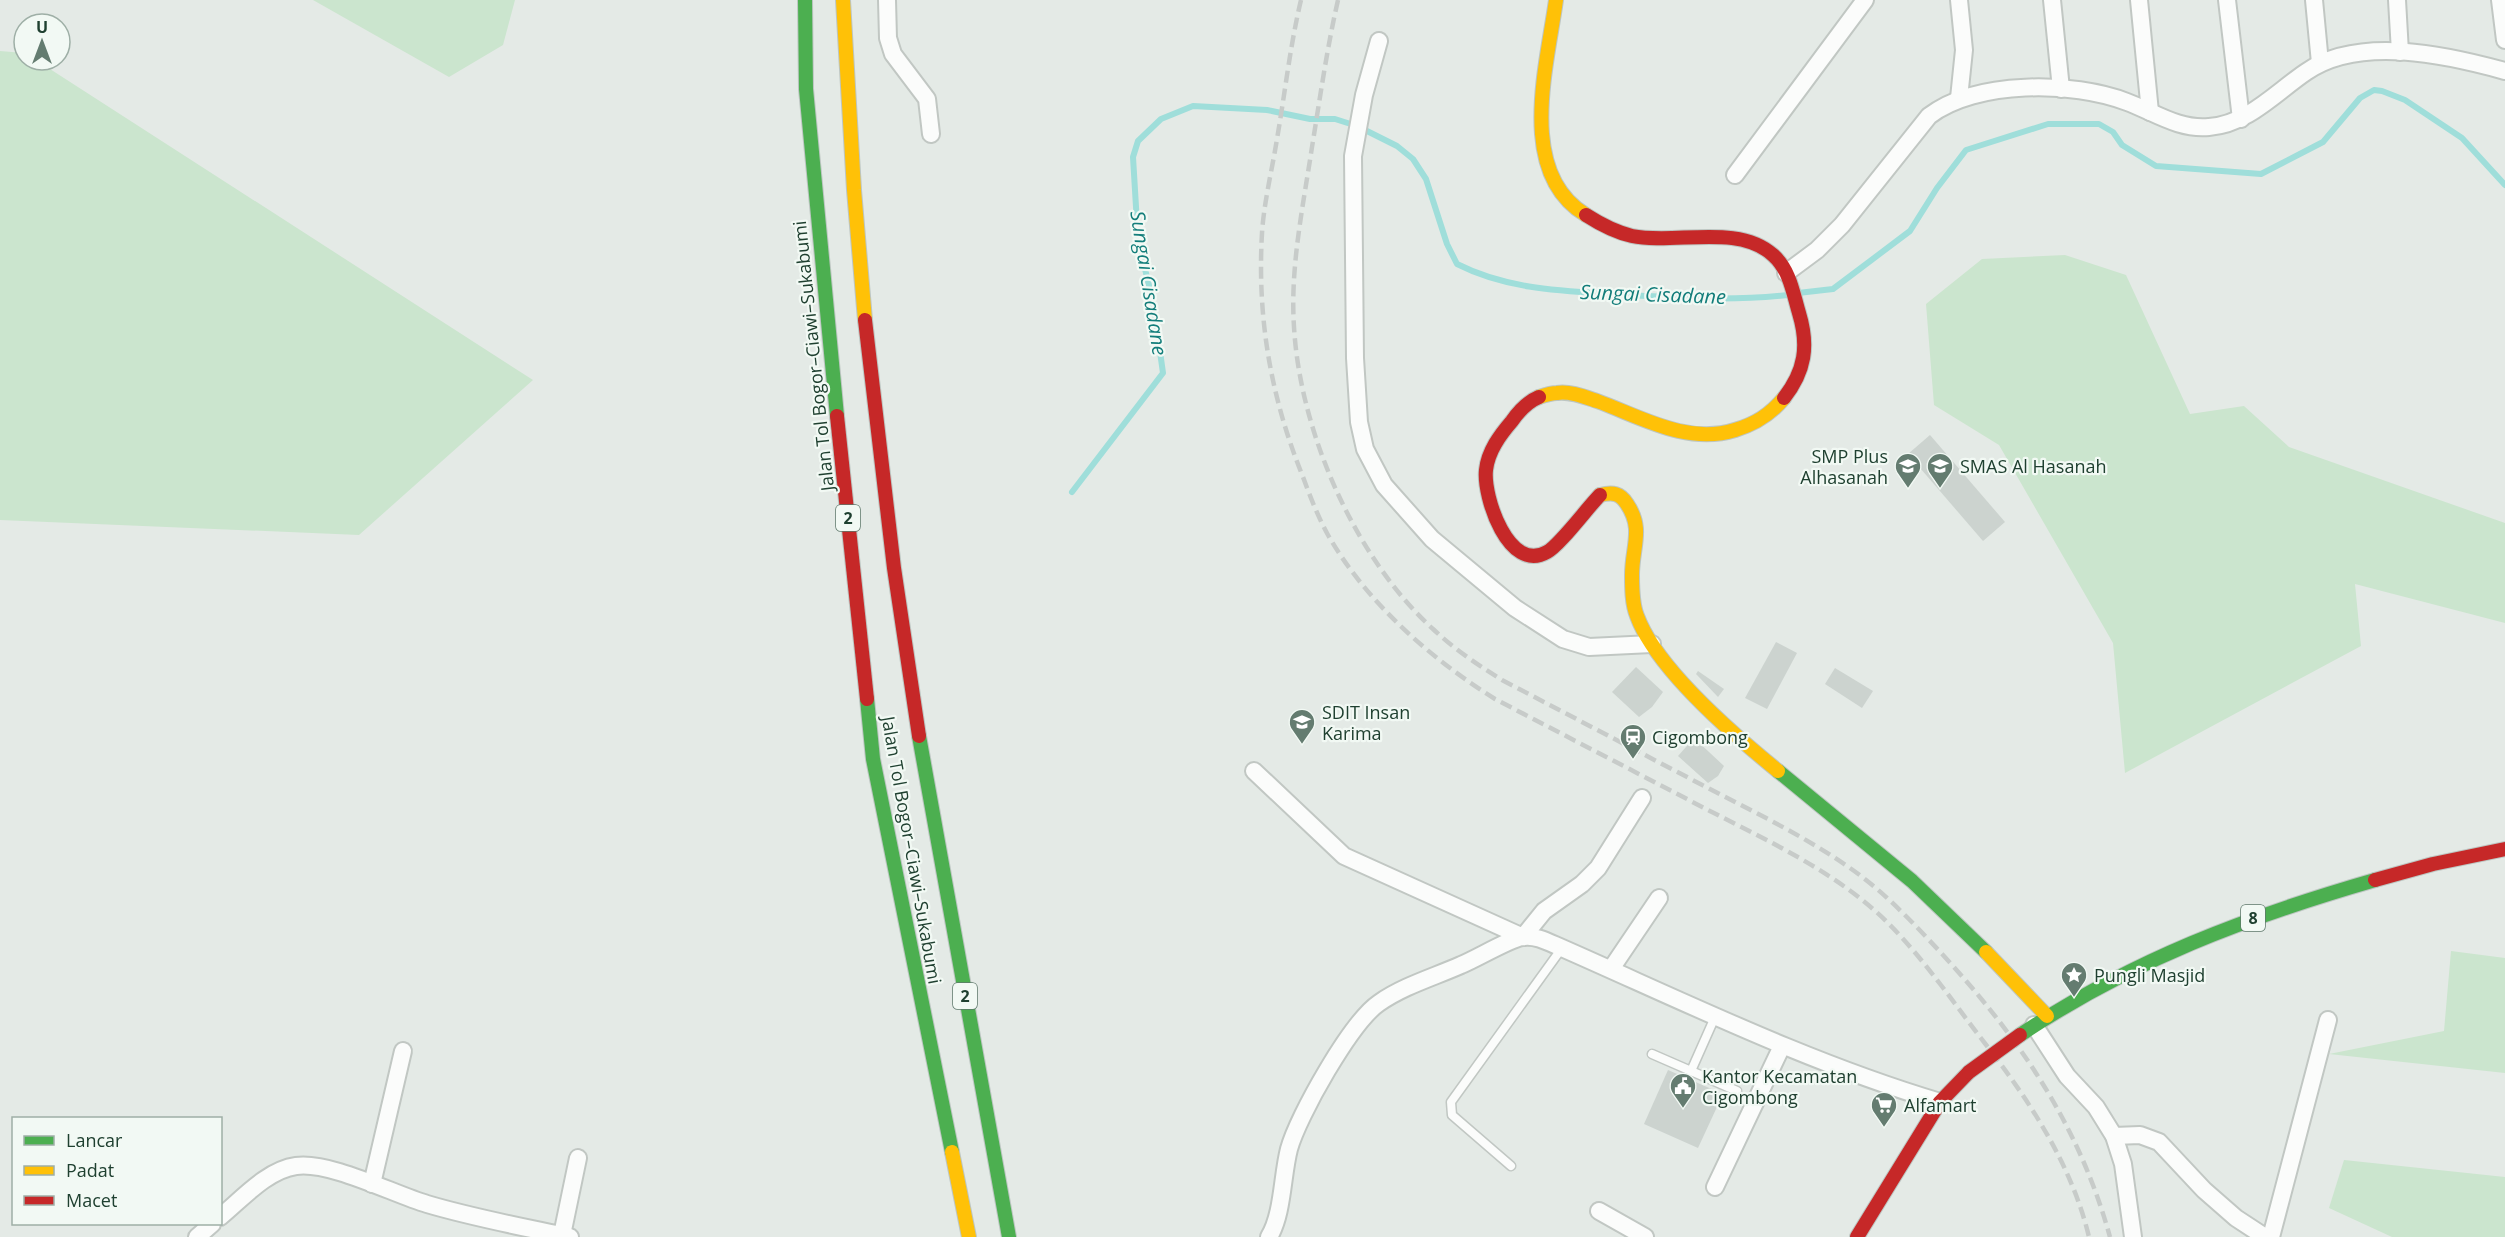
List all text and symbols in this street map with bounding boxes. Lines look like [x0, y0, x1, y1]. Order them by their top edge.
north arrow [12, 12, 72, 72]
text: U [36, 16, 48, 38]
water label: Sungai Cisadane [1124, 209, 1174, 357]
street label: Jalan Tol Bogor–Ciawi–Sukabumi [787, 220, 839, 494]
water label: Sungai Cisadane [1579, 278, 1727, 310]
place label: SMP Plus Alhasanah [1800, 444, 1888, 489]
school or university icon: SMP Plus Alhasanah [1893, 451, 1923, 489]
school or university icon: SMAS Al Hasanah [1925, 451, 1955, 489]
place label: SMAS Al Hasanah [1960, 454, 2107, 478]
road number: 2 [836, 505, 860, 531]
place label: SDIT Insan Karima [1322, 700, 1410, 745]
school or university icon: SDIT Insan Karima [1287, 707, 1317, 745]
street label: Jalan Tol Bogor–Ciawi–Sukabumi [876, 712, 947, 986]
station icon: Cigombong [1618, 722, 1648, 760]
place label: Cigombong [1652, 725, 1748, 749]
road number: 8 [2241, 905, 2265, 931]
place icon: Pungli Masjid [2059, 960, 2089, 998]
place label: Pungli Masjid [2094, 963, 2205, 987]
road number: 2 [953, 983, 977, 1009]
place label: Kantor Kecamatan Cigombong [1702, 1064, 1857, 1109]
public building icon: Kantor Kecamatan Cigombong [1668, 1071, 1698, 1109]
supermarket icon: Alfamart [1869, 1090, 1899, 1128]
place label: Alfamart [1904, 1093, 1976, 1117]
legend [12, 1117, 222, 1225]
text: Lancar [66, 1128, 123, 1152]
text: Padat [66, 1158, 114, 1182]
text: Macet [66, 1188, 117, 1212]

